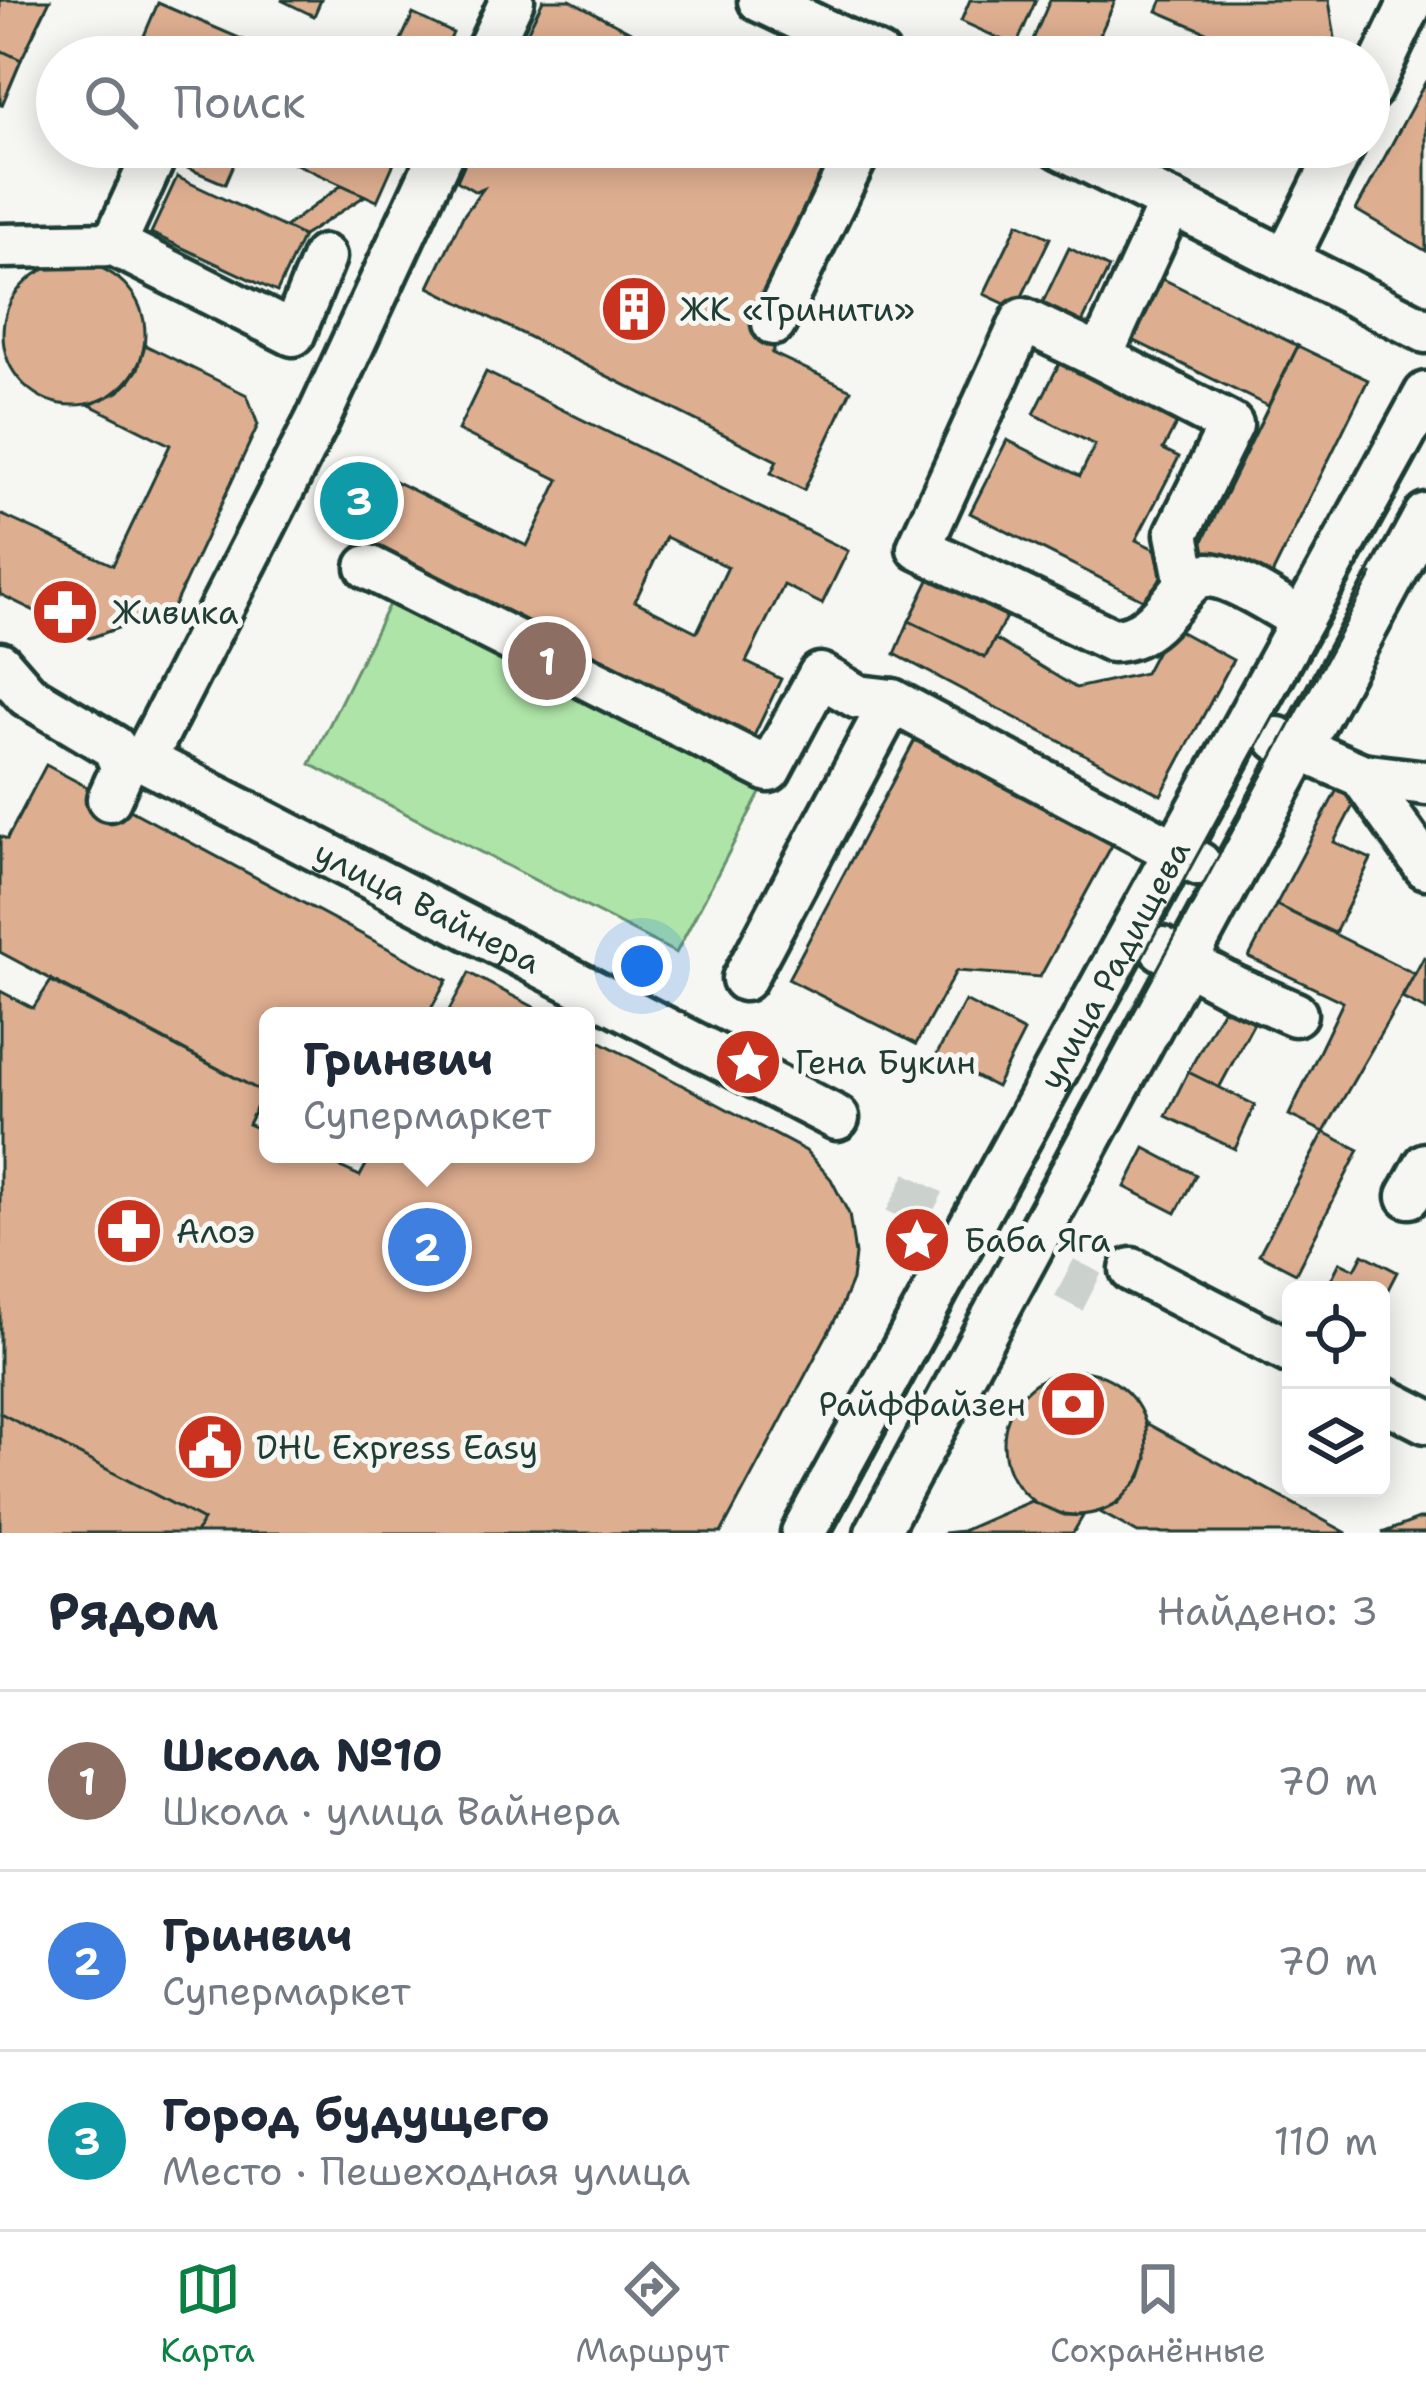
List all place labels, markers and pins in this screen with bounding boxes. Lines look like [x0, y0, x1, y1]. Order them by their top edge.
building icon: ЖК «Тринити» [599, 274, 669, 344]
place label: ЖК «Тринити» [680, 287, 915, 332]
pin: 3 [320, 456, 398, 546]
pharmacy icon: Живика [30, 577, 100, 647]
place label: Живика [112, 590, 238, 635]
pin: 1 [508, 616, 586, 706]
place icon: Гена Букин [713, 1027, 783, 1097]
place label: Гена Букин [795, 1040, 976, 1085]
pharmacy icon: Алоэ [94, 1196, 164, 1266]
pin: 2 [388, 1202, 466, 1292]
place icon: Баба Яга [882, 1205, 952, 1275]
place label: Алоэ [176, 1209, 255, 1254]
place label: Баба Яга [964, 1218, 1110, 1263]
bank icon: Райффайзен [1038, 1369, 1108, 1439]
place label: Райффайзен [818, 1382, 1026, 1427]
public building icon: DHL Express Easy [175, 1412, 245, 1482]
place label: DHL Express Easy [256, 1425, 538, 1470]

